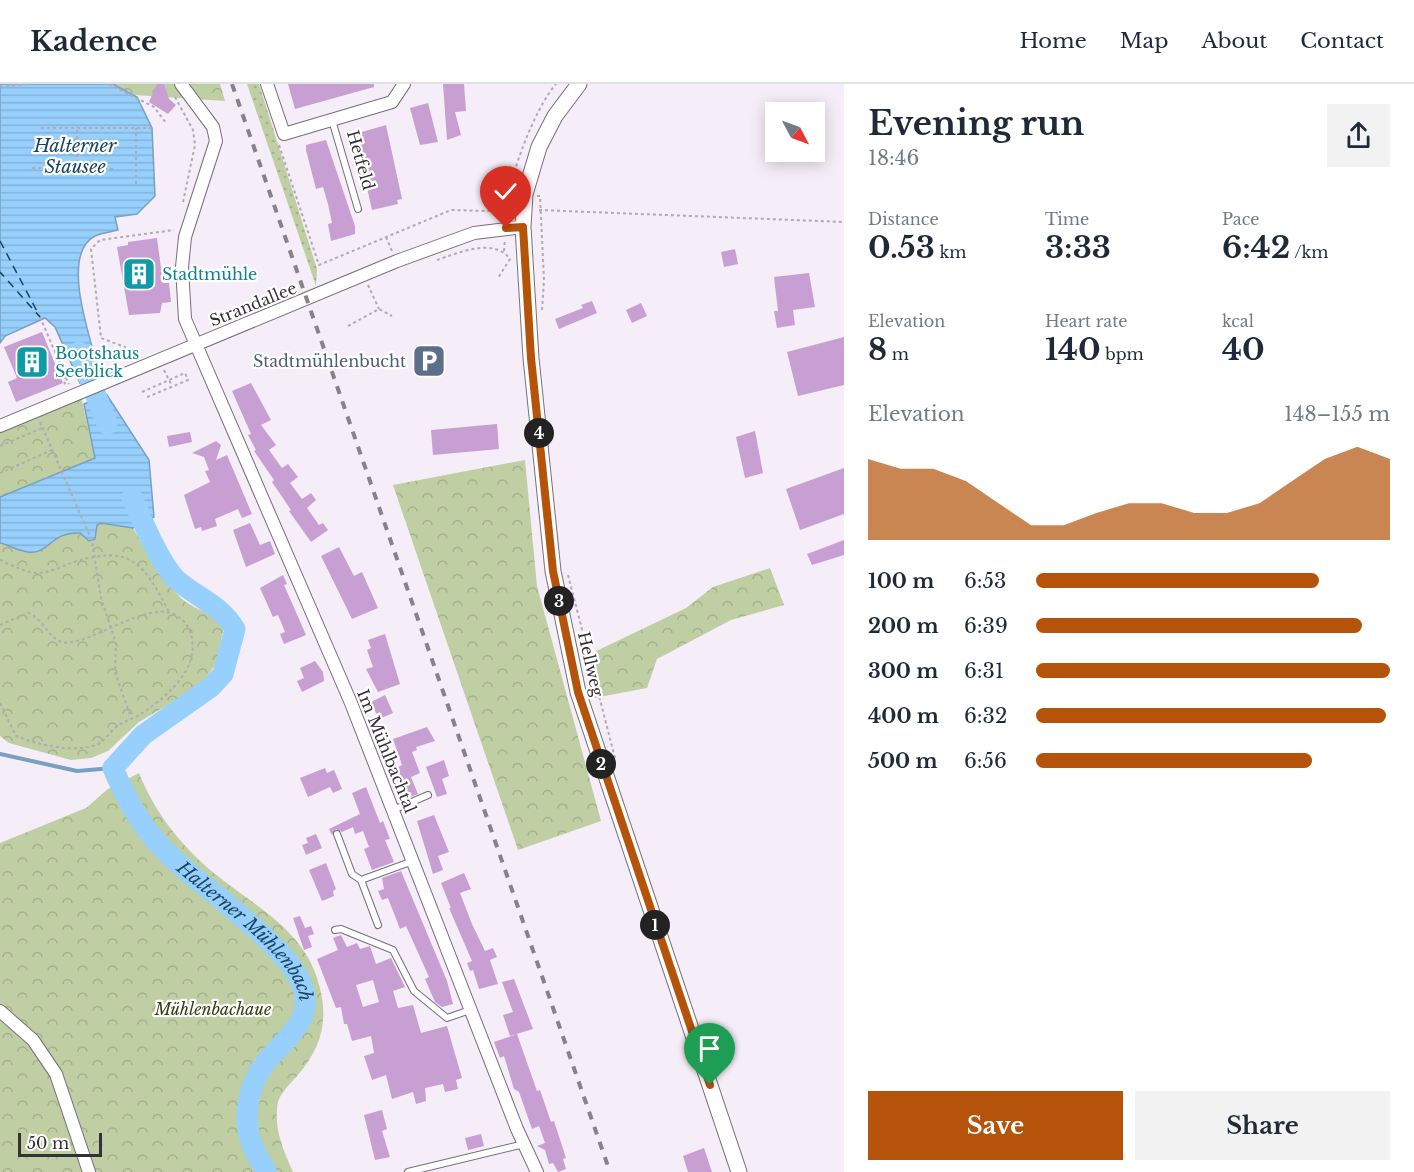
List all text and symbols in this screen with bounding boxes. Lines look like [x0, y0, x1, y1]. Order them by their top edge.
text: Kadence [30, 24, 157, 59]
text: Home [1020, 28, 1087, 54]
text: Map [1120, 28, 1168, 54]
text: About [1201, 28, 1267, 54]
text: Contact [1300, 28, 1384, 54]
north arrow [765, 102, 825, 162]
map controls [765, 102, 825, 162]
text: Evening run [868, 103, 1084, 144]
button: share [1327, 104, 1390, 167]
street label: Hetfeld [343, 128, 379, 192]
water label: Halterner Stausee [33, 135, 117, 178]
text: 18:46 [868, 146, 919, 170]
pin [480, 166, 531, 228]
icon: check [489, 175, 522, 208]
text: Distance [868, 209, 939, 229]
text: Time [1045, 209, 1089, 229]
text: Pace [1222, 209, 1259, 229]
text: 0.53 [868, 229, 935, 266]
text: 3:33 [1045, 229, 1111, 266]
text: 6:42 [1222, 229, 1290, 266]
text: km [935, 242, 966, 262]
text: /km [1290, 242, 1329, 262]
building icon: Stadtmühle [121, 256, 157, 292]
place label: Stadtmühle [162, 264, 257, 284]
street label: Strandallee [207, 277, 299, 331]
text: Elevation [868, 311, 945, 331]
text: Heart rate [1045, 311, 1127, 331]
text: kcal [1222, 311, 1254, 331]
text: 8 [868, 331, 887, 368]
text: 140 [1045, 331, 1101, 368]
text: 40 [1222, 331, 1265, 368]
place label: Bootshaus Seeblick [55, 343, 139, 381]
parking icon: Stadtmühlenbucht [411, 343, 447, 379]
building icon: Bootshaus Seeblick [14, 344, 50, 380]
text: m [887, 344, 909, 364]
text: bpm [1101, 344, 1144, 364]
place label: Stadtmühlenbucht [253, 351, 406, 371]
text: Elevation [868, 402, 965, 426]
text: 148–155 m [1284, 402, 1390, 426]
pin: 4 [524, 418, 554, 448]
text: 4 [534, 423, 544, 443]
text: 100 m [868, 569, 934, 593]
text: 6:53 [964, 569, 1006, 593]
pin: 3 [544, 586, 574, 616]
text: 3 [554, 591, 564, 611]
text: 200 m [868, 614, 939, 638]
text: 6:39 [964, 614, 1008, 638]
street label: Hellweg [574, 630, 608, 699]
text: 300 m [868, 659, 938, 683]
text: 6:31 [964, 659, 1004, 683]
street label: Im Mühlbachtal [353, 686, 421, 816]
text: 400 m [868, 704, 939, 728]
text: 6:32 [964, 704, 1007, 728]
pin: 2 [586, 749, 616, 779]
text: 500 m [868, 749, 938, 773]
text: 6:56 [964, 749, 1007, 773]
text: 2 [596, 754, 606, 774]
water label: Halterner Mühlenbach [172, 856, 317, 1003]
pin: 1 [640, 910, 670, 940]
text: 1 [652, 915, 658, 935]
park label: Mühlenbachaue [154, 999, 272, 1019]
pin [684, 1023, 735, 1085]
icon: arrive [693, 1032, 726, 1065]
button: Save [868, 1091, 1123, 1160]
button: Share [1135, 1091, 1390, 1160]
scale bar [18, 1130, 102, 1158]
text: 50 m [27, 1133, 69, 1153]

